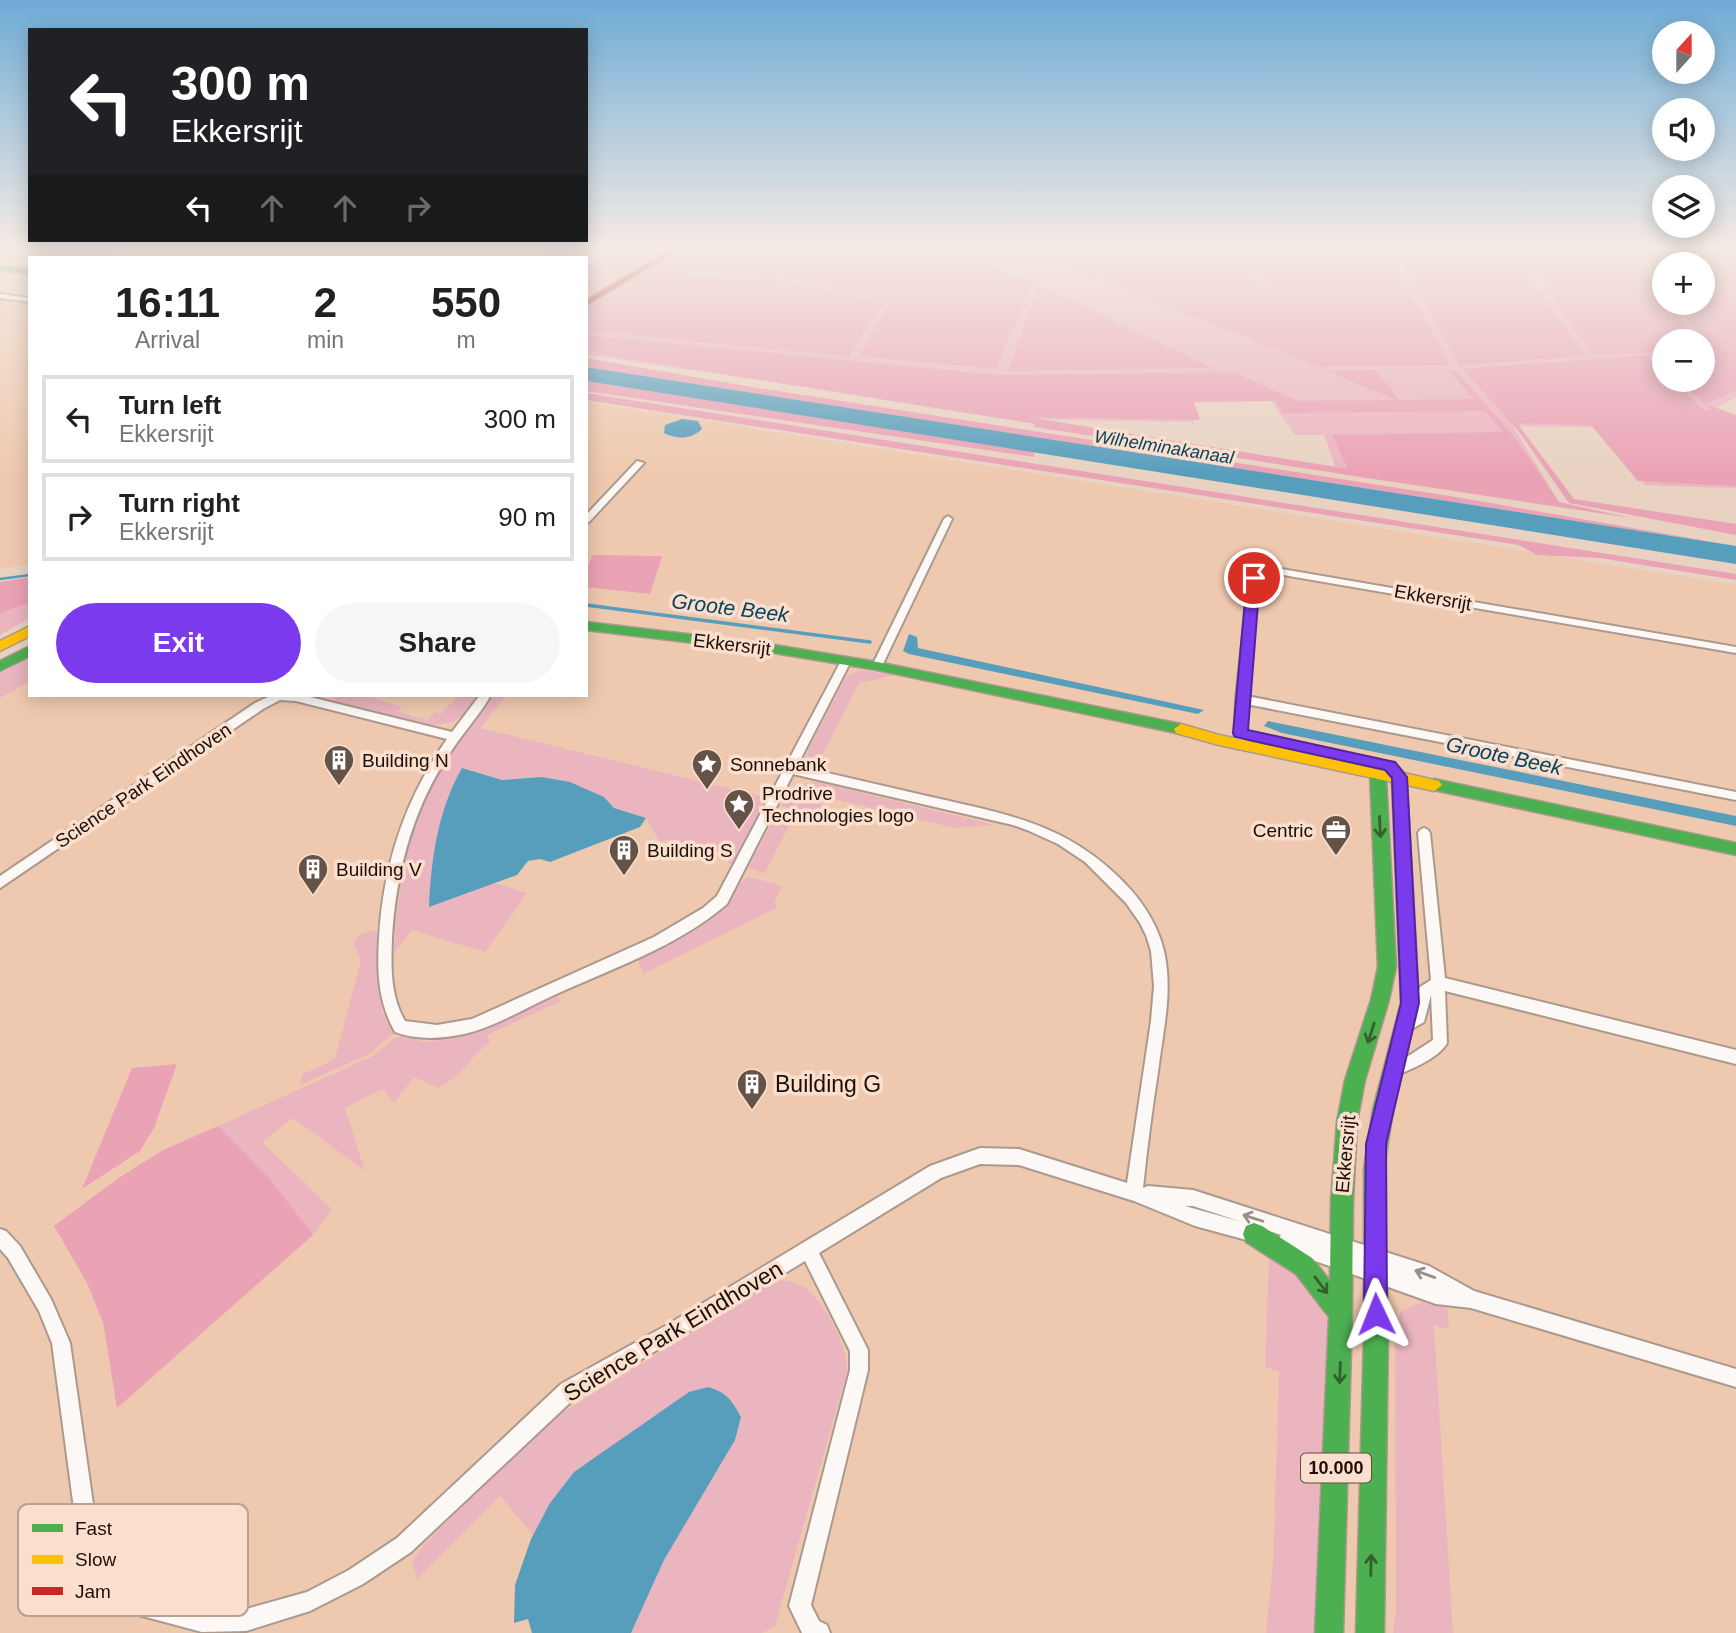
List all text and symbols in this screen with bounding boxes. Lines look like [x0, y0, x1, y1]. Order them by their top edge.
north arrow [1652, 21, 1715, 84]
map controls [1652, 21, 1715, 392]
icon: left [56, 56, 147, 147]
text: 300 m [171, 56, 310, 110]
button: sound [1652, 98, 1715, 161]
text: Ekkersrijt [171, 113, 303, 149]
button: layers [1652, 175, 1715, 238]
icon: left [180, 189, 218, 227]
icon: ahead [253, 189, 291, 227]
icon: ahead [326, 189, 364, 227]
icon: right [399, 189, 437, 227]
button: + [1652, 252, 1715, 315]
text: 16:11 [115, 279, 220, 326]
text: 2 [314, 279, 337, 326]
text: 550 [431, 279, 501, 326]
text: Arrival [135, 327, 200, 353]
text: min [307, 327, 344, 353]
text: m [456, 327, 476, 353]
button: − [1652, 329, 1715, 392]
text: Turn left [119, 390, 221, 420]
icon: left [60, 400, 98, 438]
text: 300 m [484, 404, 556, 434]
text: Ekkersrijt [119, 421, 214, 447]
water label: Wilhelminakanaal [1093, 426, 1236, 468]
text: Turn right [119, 488, 240, 518]
icon: right [60, 498, 98, 536]
text: 90 m [498, 502, 556, 532]
text: Ekkersrijt [119, 519, 214, 545]
pin [1224, 548, 1284, 608]
icon: arrive [1235, 559, 1273, 597]
street label: Ekkersrijt [1393, 580, 1474, 615]
water label: Groote Beek [670, 589, 791, 626]
button: Exit [56, 603, 301, 683]
button: Share [315, 603, 560, 683]
street label: Ekkersrijt [692, 629, 773, 660]
street label: Science Park Eindhoven [52, 719, 235, 852]
water label: Groote Beek [1444, 732, 1566, 779]
building icon: Building N [322, 743, 356, 787]
place icon: Sonnebank [690, 747, 724, 791]
place label: Building N [362, 750, 449, 771]
place label: Sonnebank [730, 754, 827, 775]
place label: Prodrive Technologies logo [762, 783, 914, 826]
place icon: Prodrive Technologies logo [722, 787, 756, 831]
office icon: Centric [1319, 813, 1353, 857]
one-way arrow [1374, 816, 1387, 838]
place label: Centric [1253, 820, 1313, 841]
building icon: Building S [607, 833, 641, 877]
place label: Building S [647, 840, 733, 861]
building icon: Building V [296, 852, 330, 896]
place label: Building V [336, 859, 422, 880]
one-way arrow [1364, 1022, 1376, 1044]
building icon: Building G [735, 1067, 769, 1111]
place label: Building G [775, 1071, 881, 1097]
street label: Ekkersrijt [1332, 1114, 1359, 1194]
one-way arrow [1242, 1210, 1264, 1223]
street label: Science Park Eindhoven [559, 1255, 787, 1407]
one-way arrow [1414, 1267, 1436, 1279]
one-way arrow [1313, 1275, 1328, 1294]
position arrow [1339, 1277, 1413, 1351]
one-way arrow [1333, 1361, 1346, 1384]
road number: 10.000 [1301, 1454, 1371, 1483]
legend [18, 1504, 248, 1616]
text: Fast [75, 1518, 113, 1539]
text: Slow [75, 1549, 116, 1570]
one-way arrow [1365, 1554, 1378, 1577]
text: Jam [75, 1581, 111, 1602]

